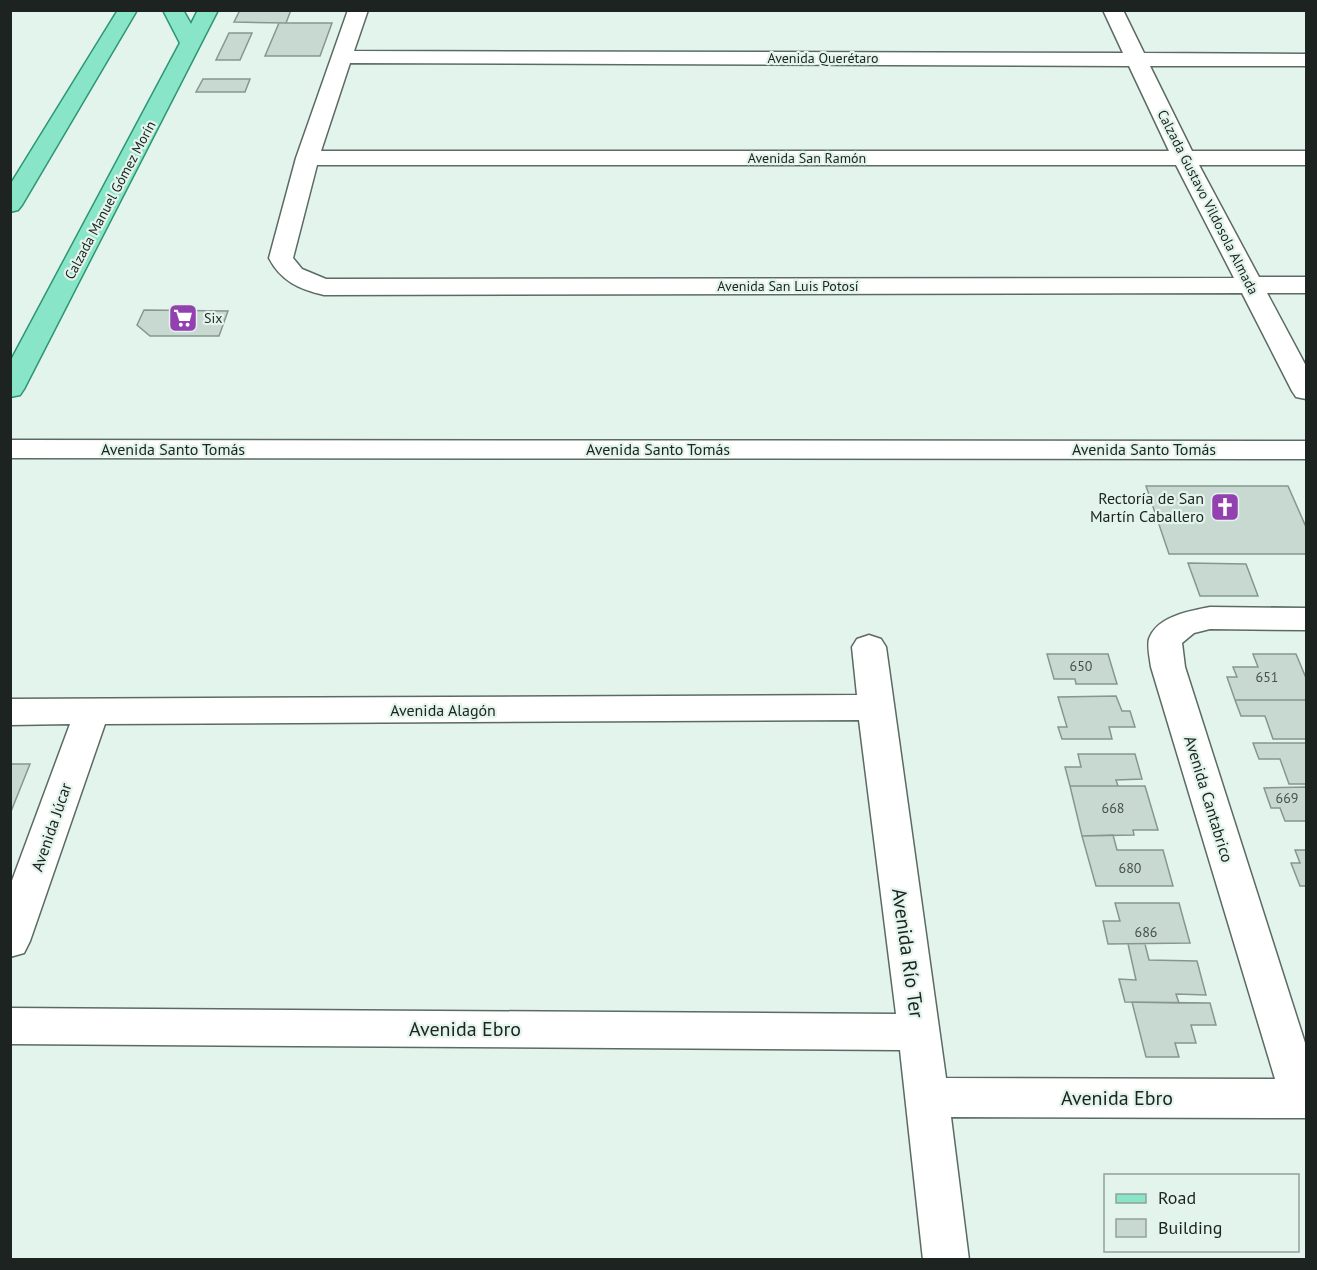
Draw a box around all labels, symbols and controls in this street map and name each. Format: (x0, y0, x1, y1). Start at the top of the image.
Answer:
street label: Avenida Querétaro (767, 49, 879, 67)
street label: Calzada Gustavo Vildosola Almada (1153, 107, 1263, 297)
street label: Calzada Manuel Gómez Morín (60, 118, 160, 282)
street label: Avenida San Ramón (748, 149, 866, 167)
street label: Avenida San Luis Potosí (717, 277, 859, 295)
supermarket icon: Six (167, 302, 199, 334)
place label: Six (204, 309, 222, 327)
street label: Avenida Santo Tomás (101, 439, 245, 459)
street label: Avenida Santo Tomás (586, 439, 730, 459)
street label: Avenida Santo Tomás (1072, 439, 1216, 459)
place label: Rectoría de San Martín Caballero (1090, 488, 1204, 526)
church icon: Rectoría de San Martín Caballero (1209, 491, 1241, 523)
house number: 650 (1070, 657, 1093, 675)
house number: 651 (1256, 668, 1278, 686)
street label: Avenida Alagón (390, 700, 496, 720)
street label: Avenida Cantabrico (1180, 733, 1238, 865)
street label: Avenida Júcar (27, 780, 76, 874)
house number: 669 (1276, 789, 1298, 807)
house number: 668 (1102, 799, 1124, 817)
house number: 680 (1119, 859, 1142, 877)
street label: Avenida Río Ter (886, 886, 930, 1020)
house number: 686 (1135, 923, 1157, 941)
street label: Avenida Ebro (409, 1016, 521, 1042)
street label: Avenida Ebro (1061, 1085, 1173, 1111)
legend (1104, 1174, 1299, 1252)
text: Road (1158, 1186, 1196, 1209)
text: Building (1158, 1216, 1222, 1239)

